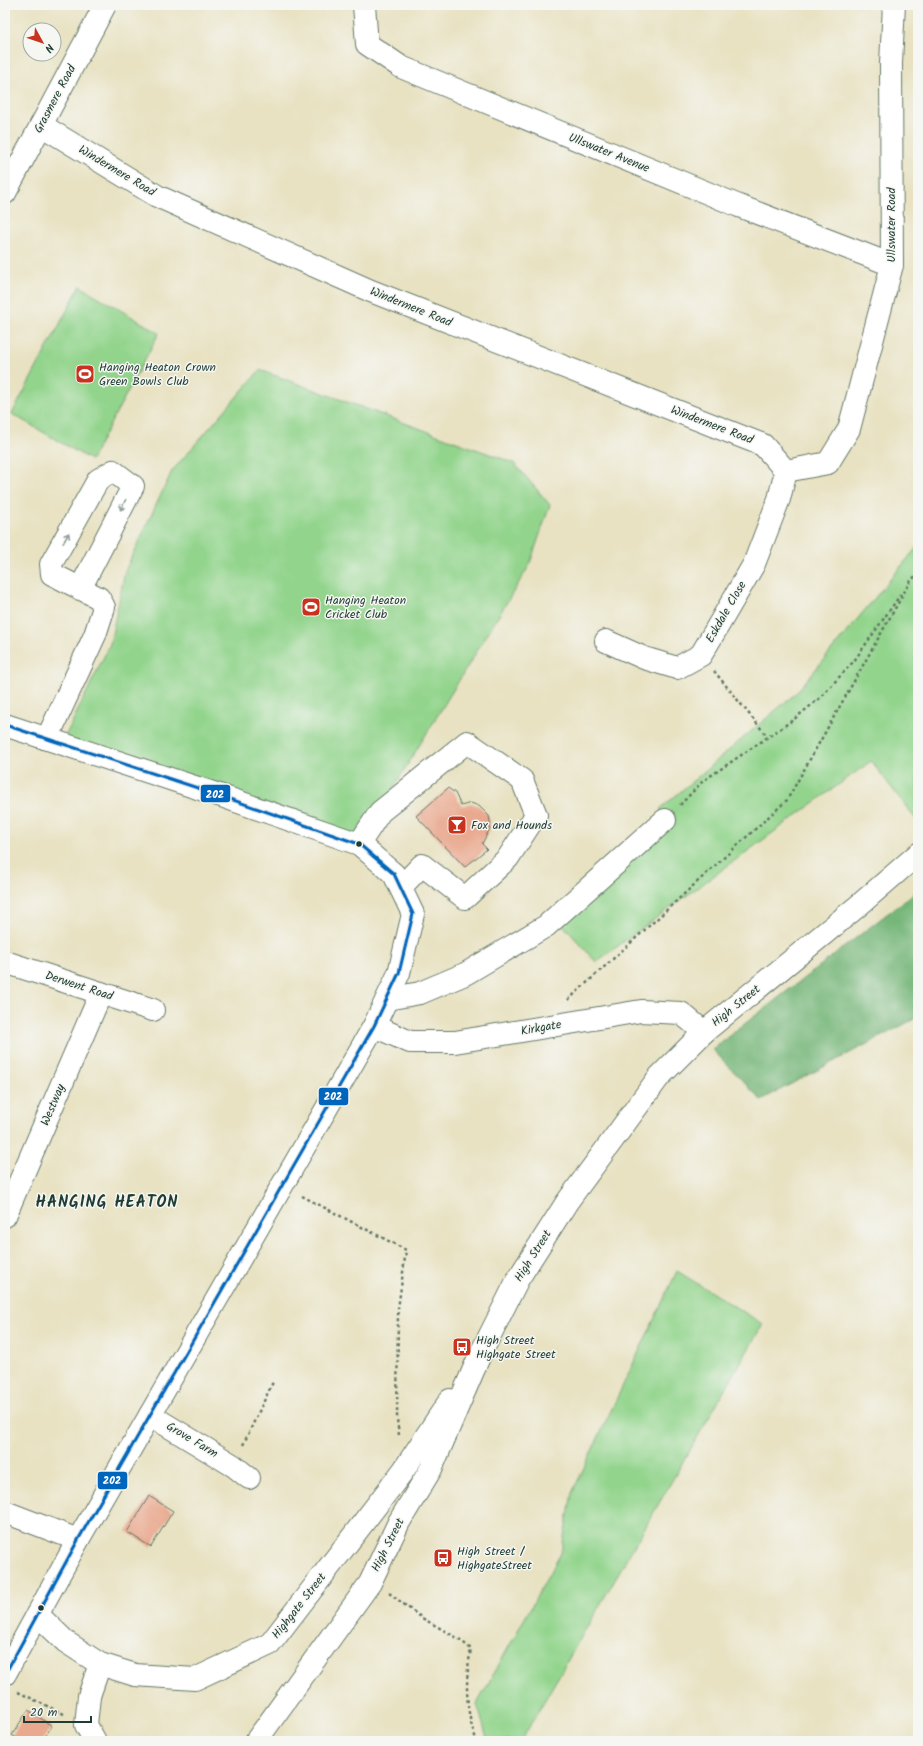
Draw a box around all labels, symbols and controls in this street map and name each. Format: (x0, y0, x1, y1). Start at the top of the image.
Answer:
north arrow (22, 22, 62, 62)
text: N (40, 39, 58, 56)
street label: Grasmere Road (29, 60, 82, 137)
street label: Ullswater Avenue (566, 128, 653, 178)
street label: Windermere Road (75, 140, 160, 202)
street label: Ullswater Road (882, 187, 901, 262)
street label: Windermere Road (367, 282, 456, 333)
place label: Hanging Heaton Crown Green Bowls Club (99, 358, 216, 391)
sports icon: Hanging Heaton Crown Green Bowls Club (74, 363, 96, 385)
street label: Windermere Road (668, 401, 757, 450)
one-way arrow (119, 499, 126, 511)
one-way arrow (62, 532, 70, 544)
street label: Eskdale Close (701, 577, 752, 646)
place label: Hanging Heaton Cricket Club (325, 591, 406, 624)
sports icon: Hanging Heaton Cricket Club (300, 596, 322, 618)
line badge: 202 (200, 784, 231, 803)
text: 202 (206, 786, 224, 804)
bar icon: Fox and Hounds (446, 814, 468, 836)
place label: Fox and Hounds (471, 816, 552, 835)
unlabelled marker (354, 839, 364, 849)
street label: Derwent Road (43, 966, 116, 1006)
street label: High Street (707, 980, 765, 1032)
street label: Kirkgate (519, 1015, 563, 1041)
street label: Westway (36, 1081, 70, 1129)
line badge: 202 (318, 1087, 349, 1106)
text: 202 (324, 1088, 342, 1106)
district label: HANGING HEATON (36, 1190, 178, 1215)
street label: High Street (510, 1226, 557, 1286)
place label: High Street Highgate Street (476, 1331, 556, 1364)
bus stop icon: High Street Highgate Street (451, 1336, 473, 1358)
street label: Grove Farm (162, 1417, 222, 1463)
line badge: 202 (97, 1471, 128, 1490)
text: 202 (103, 1472, 121, 1490)
street label: High Street (366, 1514, 410, 1575)
place label: High Street / HighgateStreet (457, 1542, 532, 1575)
bus stop icon: High Street / HighgateStreet (432, 1547, 454, 1569)
street label: Highgate Street (267, 1568, 331, 1643)
unlabelled marker (36, 1603, 46, 1613)
scale bar (24, 1698, 91, 1724)
text: 20 m (30, 1703, 58, 1722)

